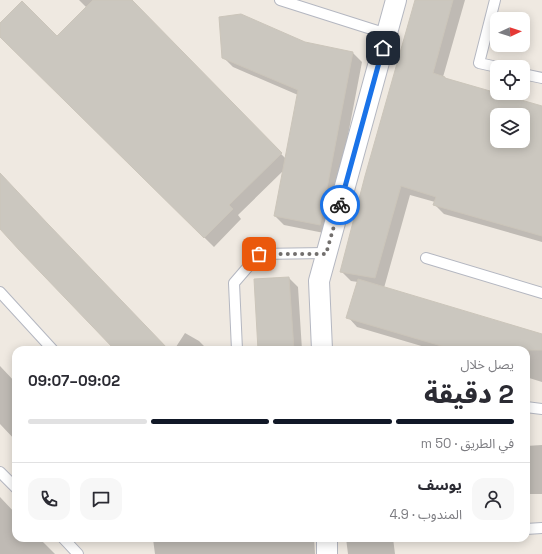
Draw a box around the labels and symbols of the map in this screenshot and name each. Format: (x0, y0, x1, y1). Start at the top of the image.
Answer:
north arrow (490, 12, 530, 52)
pin (366, 31, 400, 65)
courier (320, 185, 360, 225)
pin (242, 237, 276, 271)

